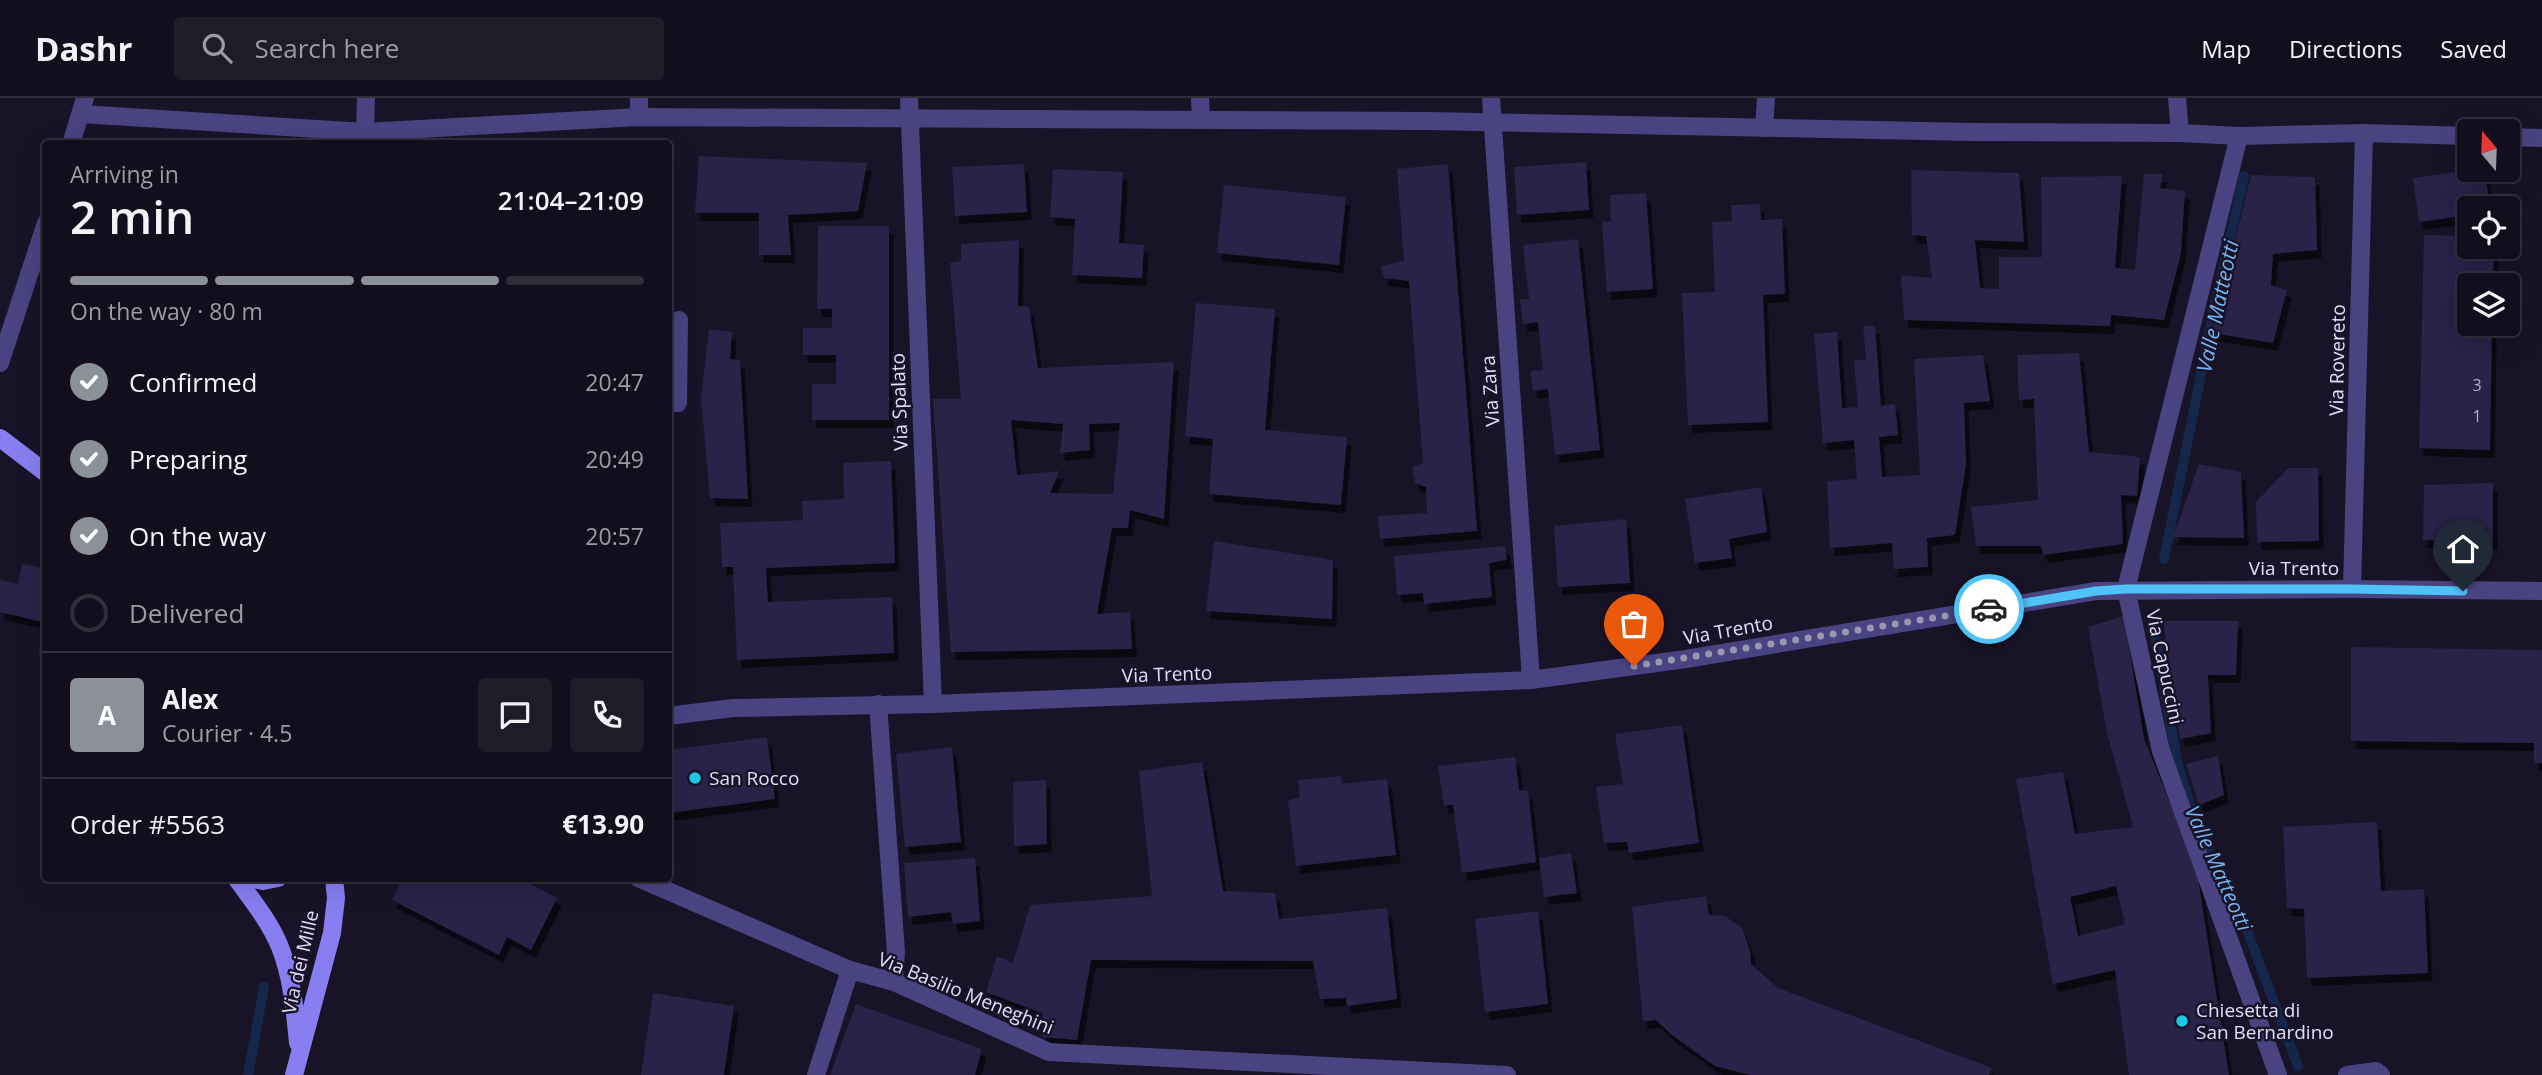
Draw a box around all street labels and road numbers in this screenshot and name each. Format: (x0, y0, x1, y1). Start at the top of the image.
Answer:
street label: Via Rovereto (2323, 304, 2351, 416)
street label: Via Spalato (884, 353, 914, 451)
street label: Via Zara (1475, 354, 1505, 428)
street label: Via Trento (2249, 555, 2339, 581)
street label: Via Capuccini (2140, 607, 2190, 727)
street label: Via Trento (1681, 609, 1775, 651)
street label: Via Trento (1121, 659, 1213, 689)
street label: Via dei Mille (275, 908, 325, 1016)
street label: Via Basilio Meneghini (874, 946, 1058, 1040)

